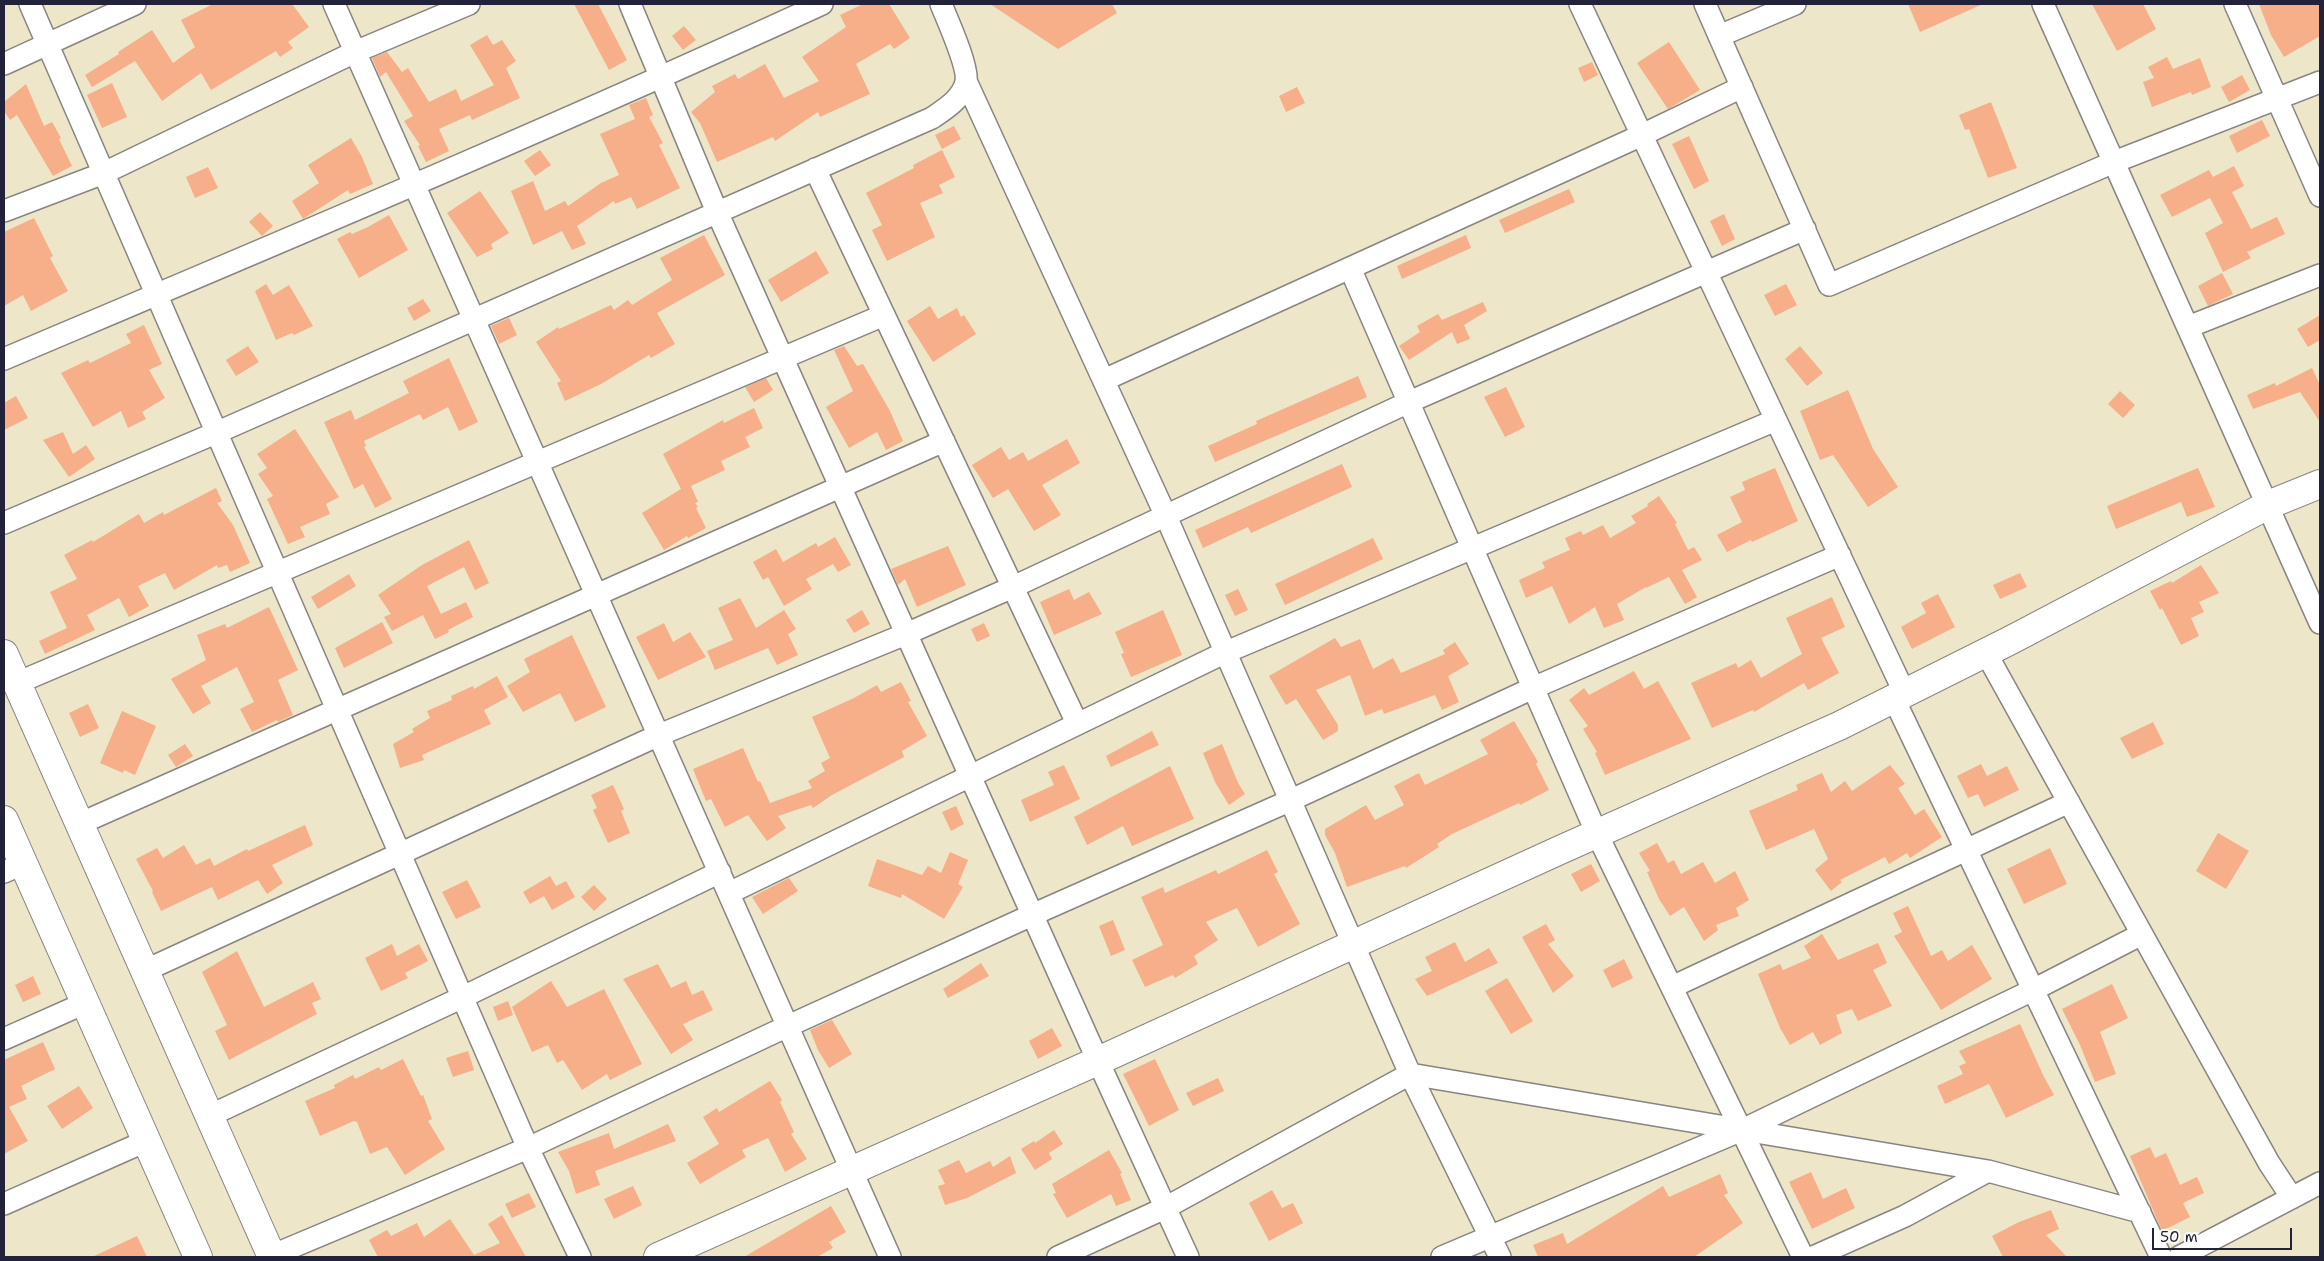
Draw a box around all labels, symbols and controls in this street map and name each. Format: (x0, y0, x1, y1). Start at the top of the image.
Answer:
scale bar (2154, 1218, 2294, 1250)
text: 50 m (2160, 1227, 2198, 1247)

